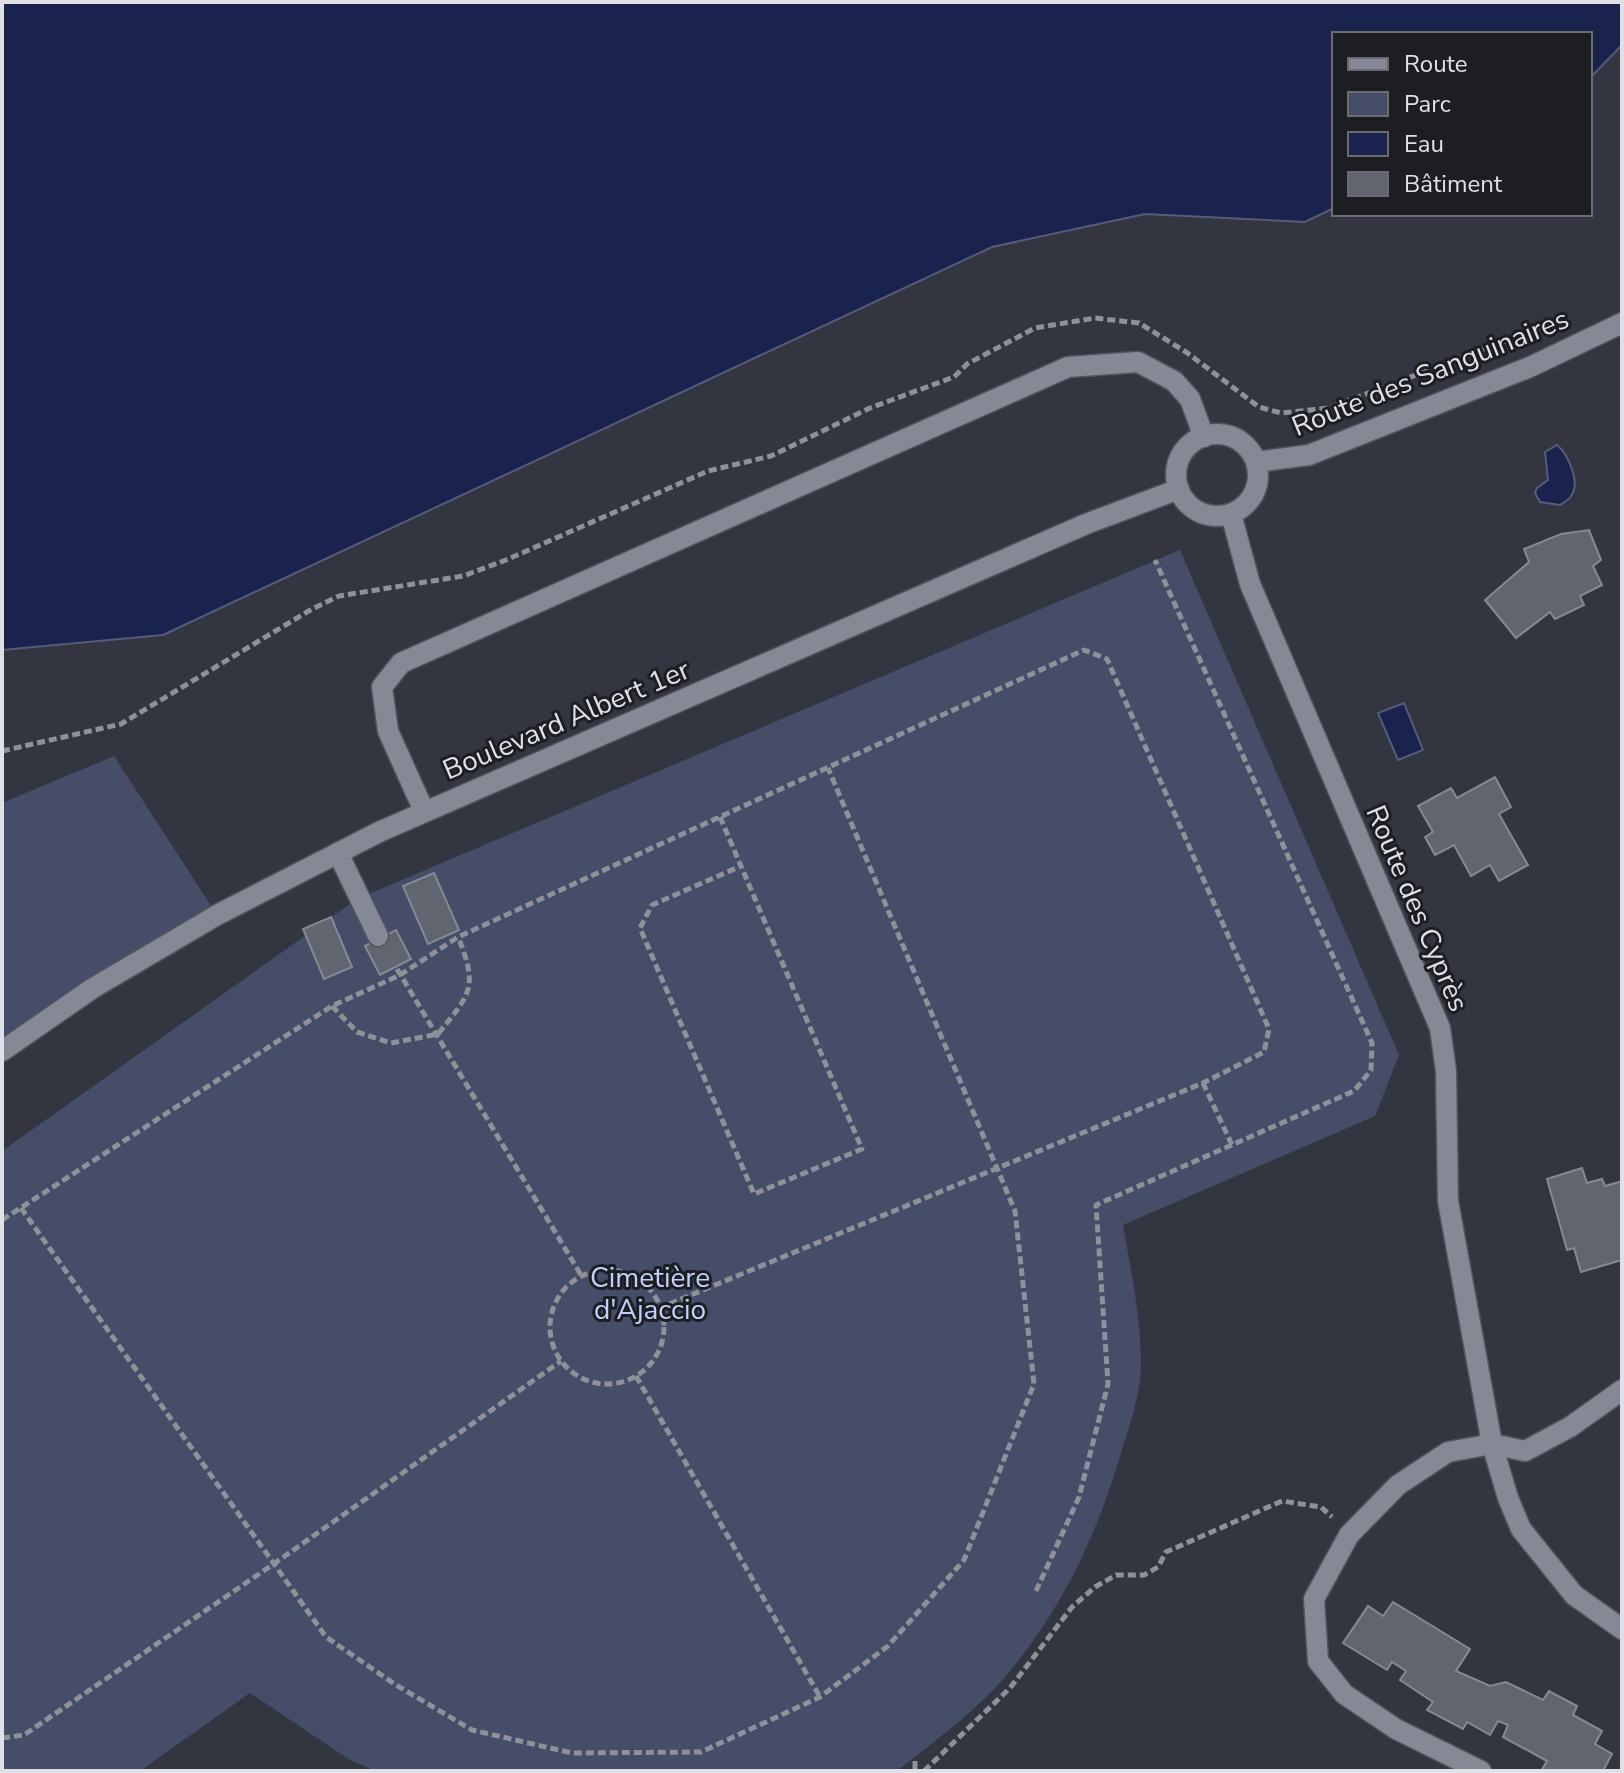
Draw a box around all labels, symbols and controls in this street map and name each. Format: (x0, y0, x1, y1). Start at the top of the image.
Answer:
legend (1332, 32, 1592, 216)
text: Route (1404, 48, 1468, 80)
text: Parc (1404, 88, 1451, 120)
text: Eau (1404, 128, 1444, 160)
text: Bâtiment (1404, 168, 1503, 200)
street label: Route des Sanguinaires (1286, 300, 1574, 446)
street label: Boulevard Albert 1er (437, 651, 696, 789)
street label: Route des Cyprès (1357, 799, 1478, 1017)
park label: Cimetière d'Ajaccio (590, 1259, 710, 1329)

